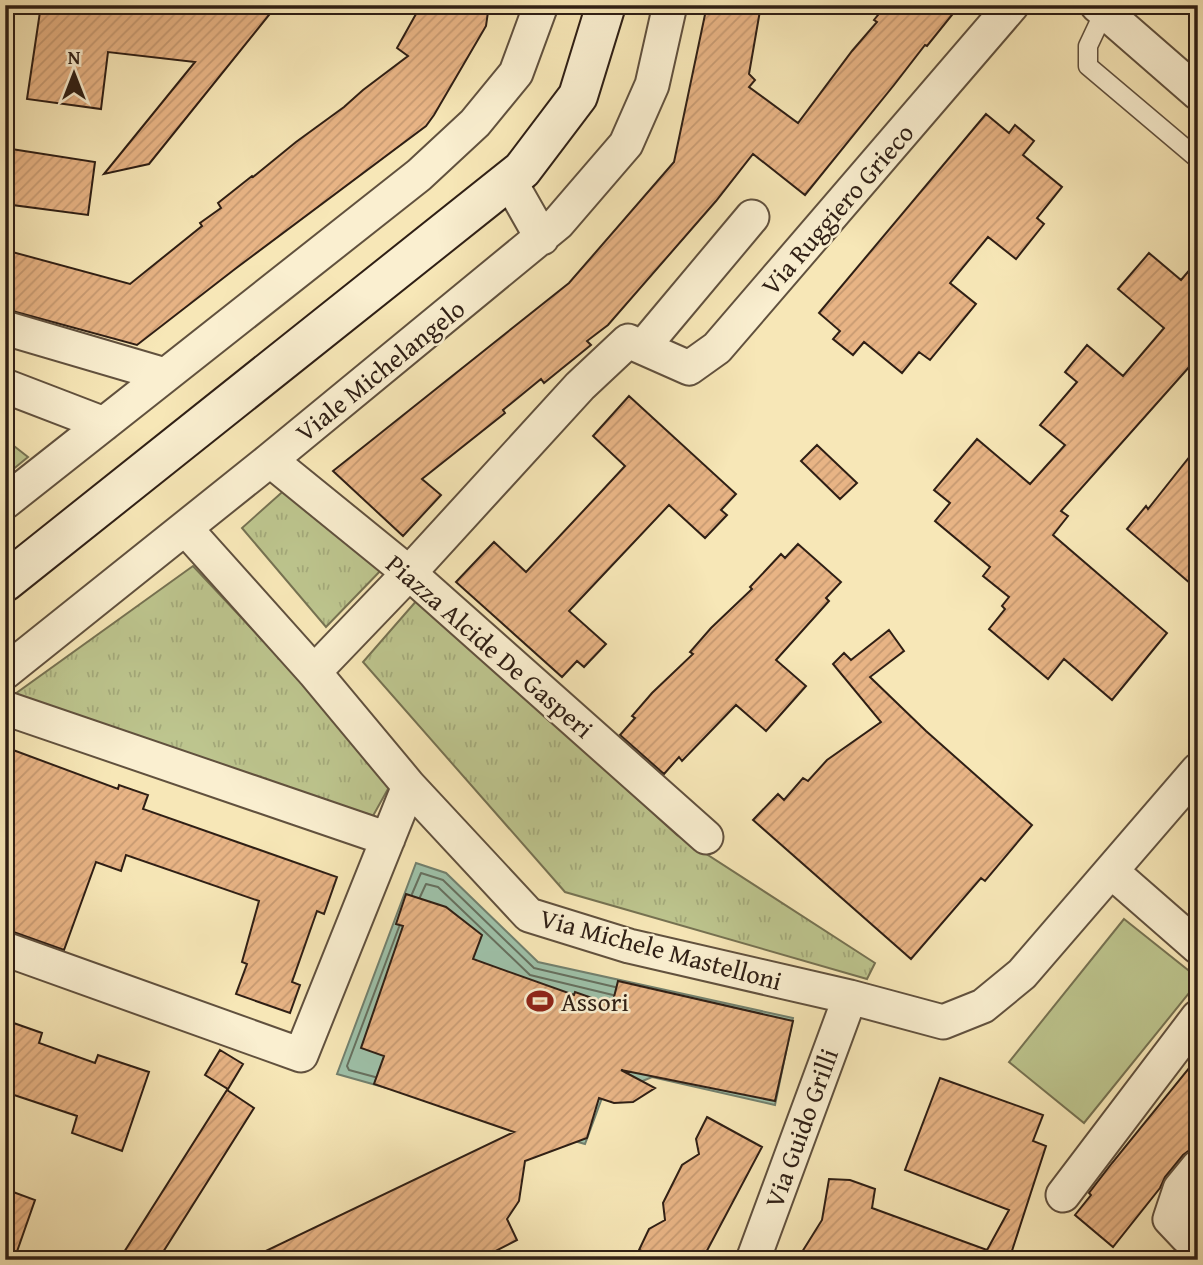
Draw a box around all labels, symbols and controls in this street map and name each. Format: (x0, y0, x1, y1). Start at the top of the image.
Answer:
north arrow (38, 38, 108, 108)
text: N (68, 43, 81, 71)
street label: Via Ruggiero Grieco (751, 115, 923, 303)
street label: Viale Michelangelo (287, 289, 473, 451)
street label: Piazza Alcide De Gasperi (378, 545, 602, 747)
street label: Via Michele Mastelloni (536, 898, 786, 1000)
place label: Assori (561, 982, 629, 1021)
sports icon: Assori (525, 986, 555, 1016)
street label: Via Guido Grilli (754, 1043, 848, 1213)

